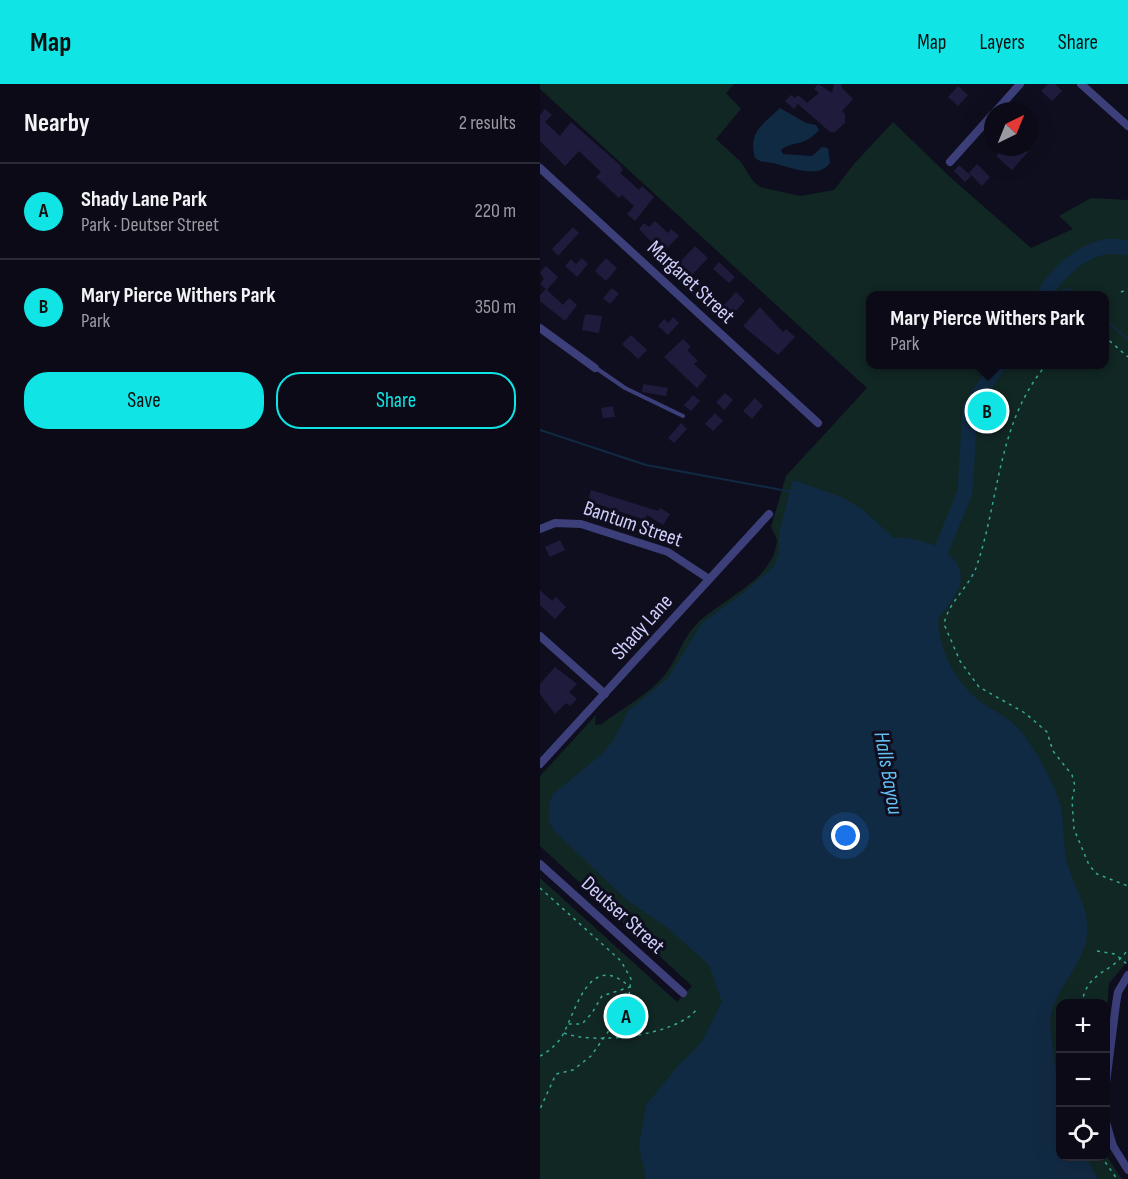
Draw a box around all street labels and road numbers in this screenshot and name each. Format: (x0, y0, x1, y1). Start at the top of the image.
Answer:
street label: Margaret Street (642, 235, 740, 329)
street label: Bantum Street (580, 495, 686, 553)
street label: Shady Lane (606, 589, 678, 665)
street label: Deutser Street (576, 871, 670, 959)

